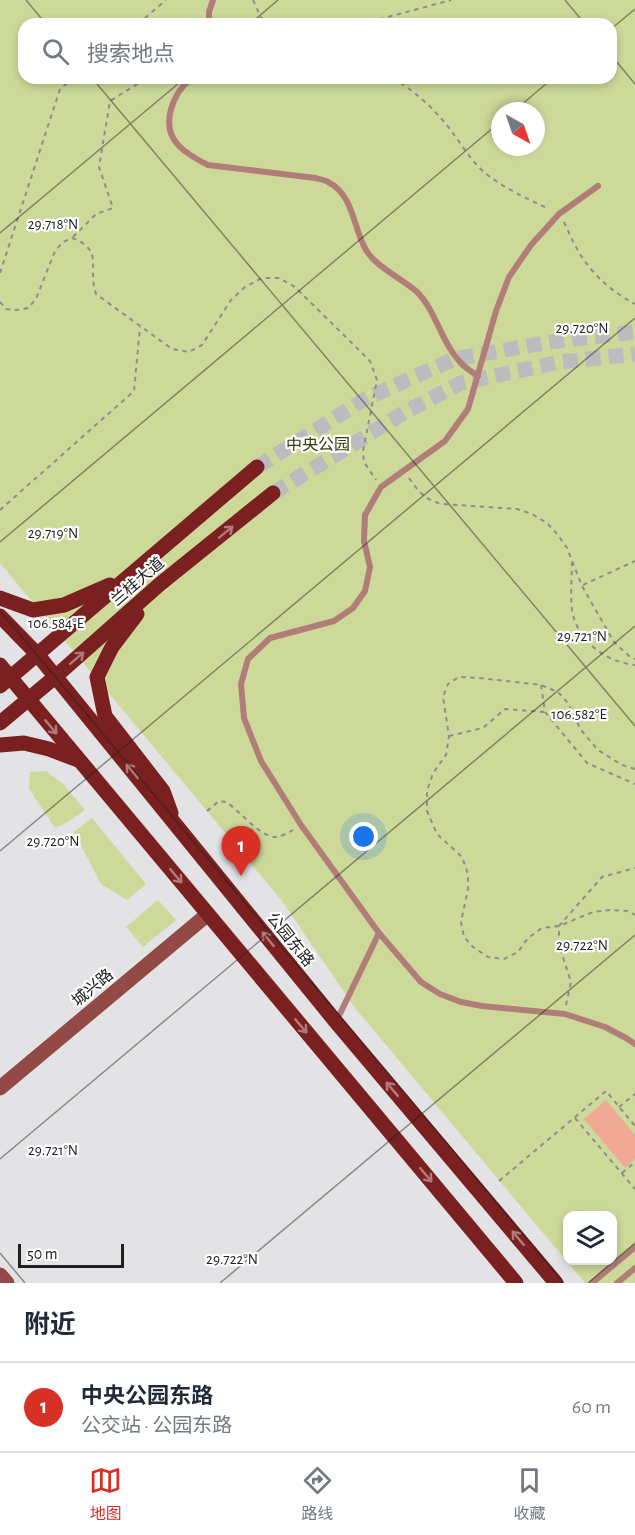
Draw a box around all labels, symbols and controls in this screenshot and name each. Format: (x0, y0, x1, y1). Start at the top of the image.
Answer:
search box (18, 18, 617, 84)
icon: search (39, 35, 72, 68)
text: 搜索地点 (87, 43, 175, 65)
north arrow (491, 102, 545, 156)
text: 29.718°N (28, 217, 78, 232)
text: 29.720°N (556, 321, 608, 336)
park label: 中央公园 (286, 436, 350, 453)
one-way arrow (217, 525, 233, 538)
text: 29.719°N (28, 526, 78, 541)
street label: 兰桂大道 (108, 554, 167, 609)
text: 106.584°E (28, 616, 84, 631)
text: 29.721°N (557, 629, 607, 644)
one-way arrow (69, 651, 84, 665)
text: 106.582°E (551, 707, 607, 722)
one-way arrow (44, 719, 57, 735)
one-way arrow (125, 763, 138, 779)
your location (349, 822, 378, 851)
pin: 1 (222, 826, 260, 876)
text: 29.720°N (27, 834, 79, 849)
one-way arrow (169, 868, 183, 883)
street label: 公园东路 (264, 909, 317, 970)
one-way arrow (261, 932, 275, 947)
text: 29.722°N (556, 938, 608, 953)
street label: 城兴路 (68, 965, 116, 1009)
one-way arrow (295, 1017, 308, 1033)
one-way arrow (386, 1081, 399, 1097)
text: 29.721°N (28, 1143, 78, 1158)
one-way arrow (420, 1167, 433, 1183)
map controls (563, 1211, 617, 1265)
button: layers (563, 1211, 617, 1265)
one-way arrow (511, 1231, 525, 1246)
scale bar (18, 1241, 124, 1268)
text: 50 m (27, 1246, 58, 1262)
text: 29.722°N (206, 1252, 258, 1267)
text: 附近 (24, 1312, 76, 1338)
text: 中央公园东路 (81, 1385, 213, 1407)
text: 1 (40, 1397, 47, 1417)
text: 60 m (572, 1397, 611, 1417)
text: 公交站 · 公园东路 (81, 1416, 232, 1436)
tab: 地图 (89, 1464, 122, 1524)
tab: 路线 (301, 1464, 334, 1524)
tab: 收藏 (513, 1464, 546, 1524)

